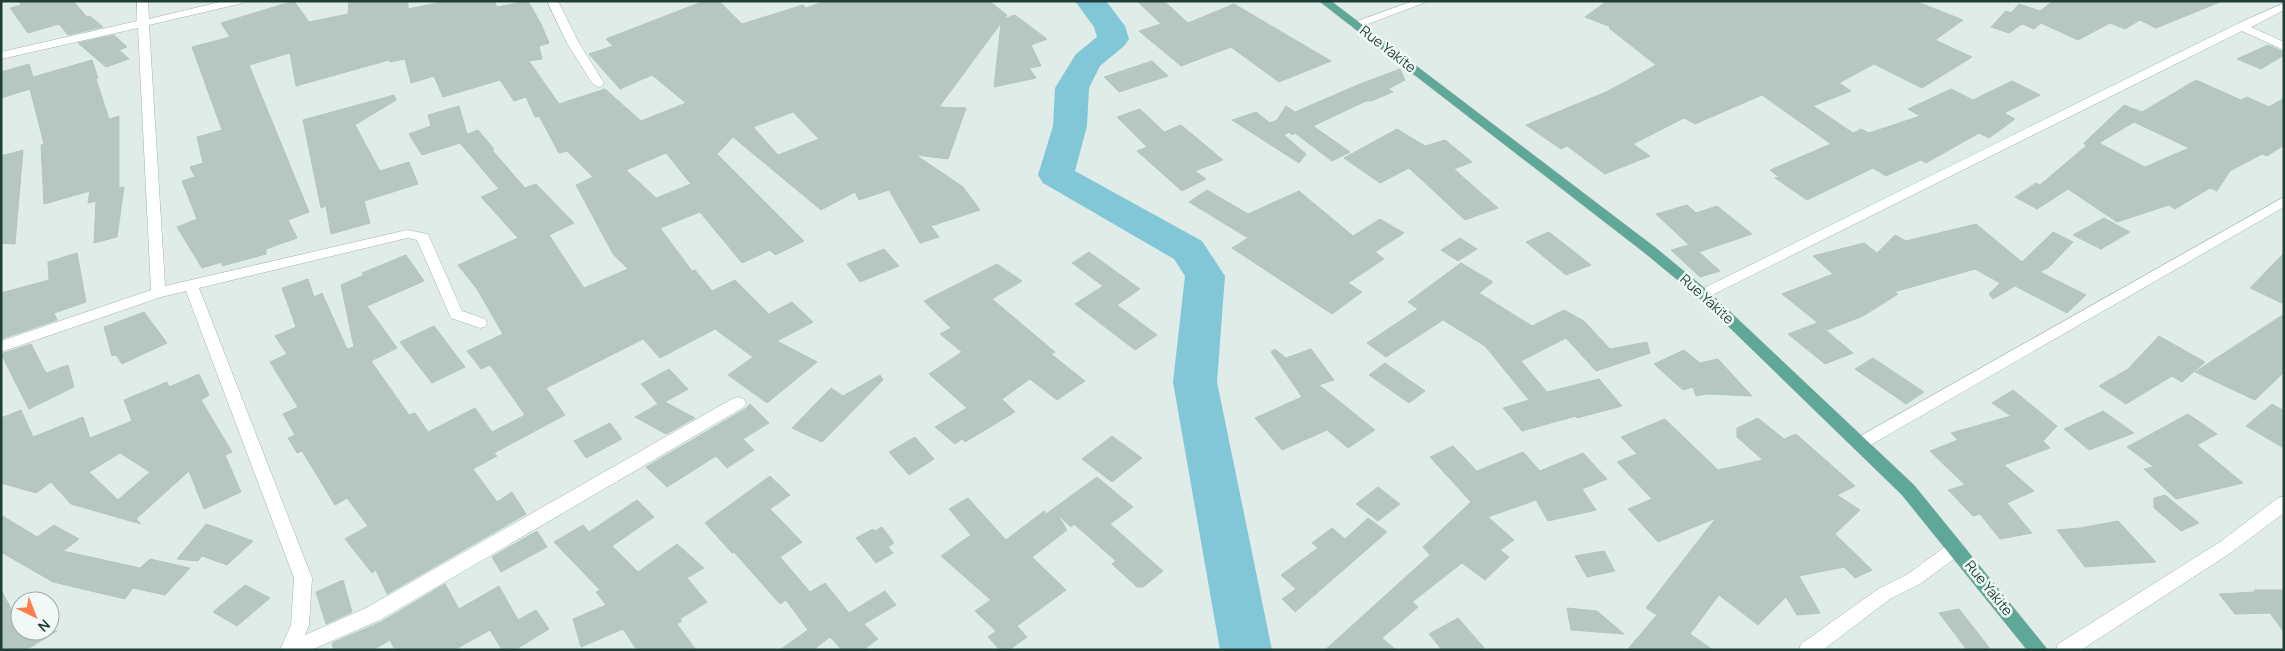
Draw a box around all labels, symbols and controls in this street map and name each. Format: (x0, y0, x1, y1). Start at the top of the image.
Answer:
street label: Rue Yakite (1356, 21, 1420, 77)
street label: Rue Yakite (1676, 269, 1738, 328)
street label: Rue Yakite (1961, 556, 2018, 619)
north arrow (10, 591, 60, 641)
text: N (34, 615, 54, 636)

